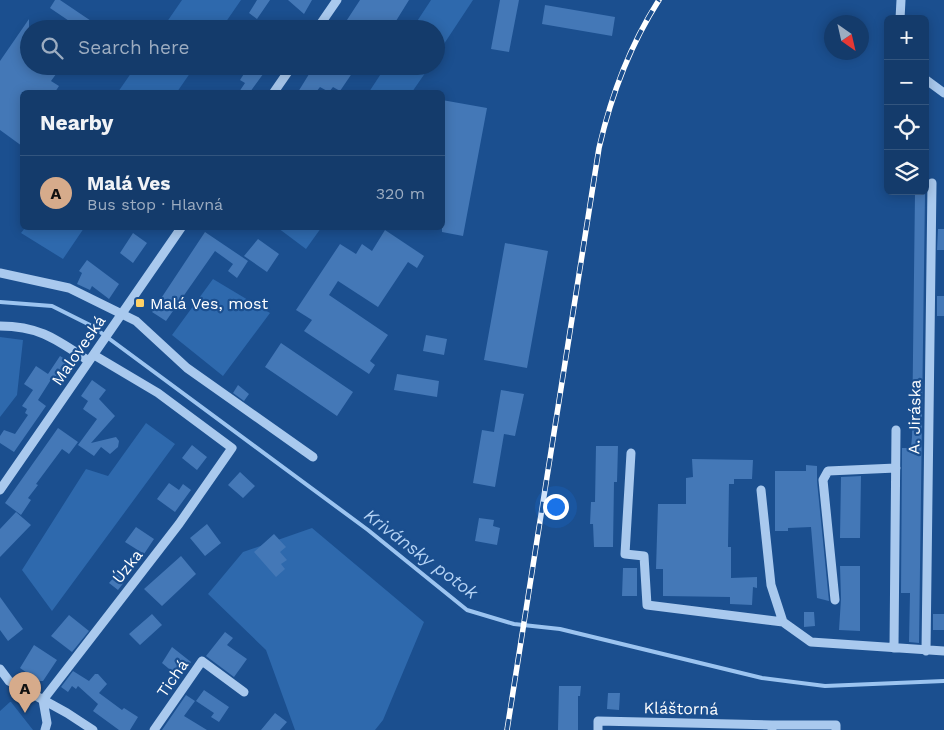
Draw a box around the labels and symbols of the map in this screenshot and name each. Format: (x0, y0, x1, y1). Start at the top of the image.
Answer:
north arrow (824, 15, 869, 60)
place label: Malá Ves, most (150, 294, 268, 313)
marker: Malá Ves, most (134, 297, 146, 309)
street label: Maloveská (47, 312, 109, 389)
street label: A. Jiráska (904, 379, 925, 455)
your location (543, 494, 569, 520)
water label: Krivánsky potok (360, 504, 483, 604)
street label: Úzka (108, 546, 146, 587)
street label: Tichá (153, 656, 192, 701)
pin: A (9, 672, 41, 713)
street label: Kláštorná (643, 698, 718, 719)

